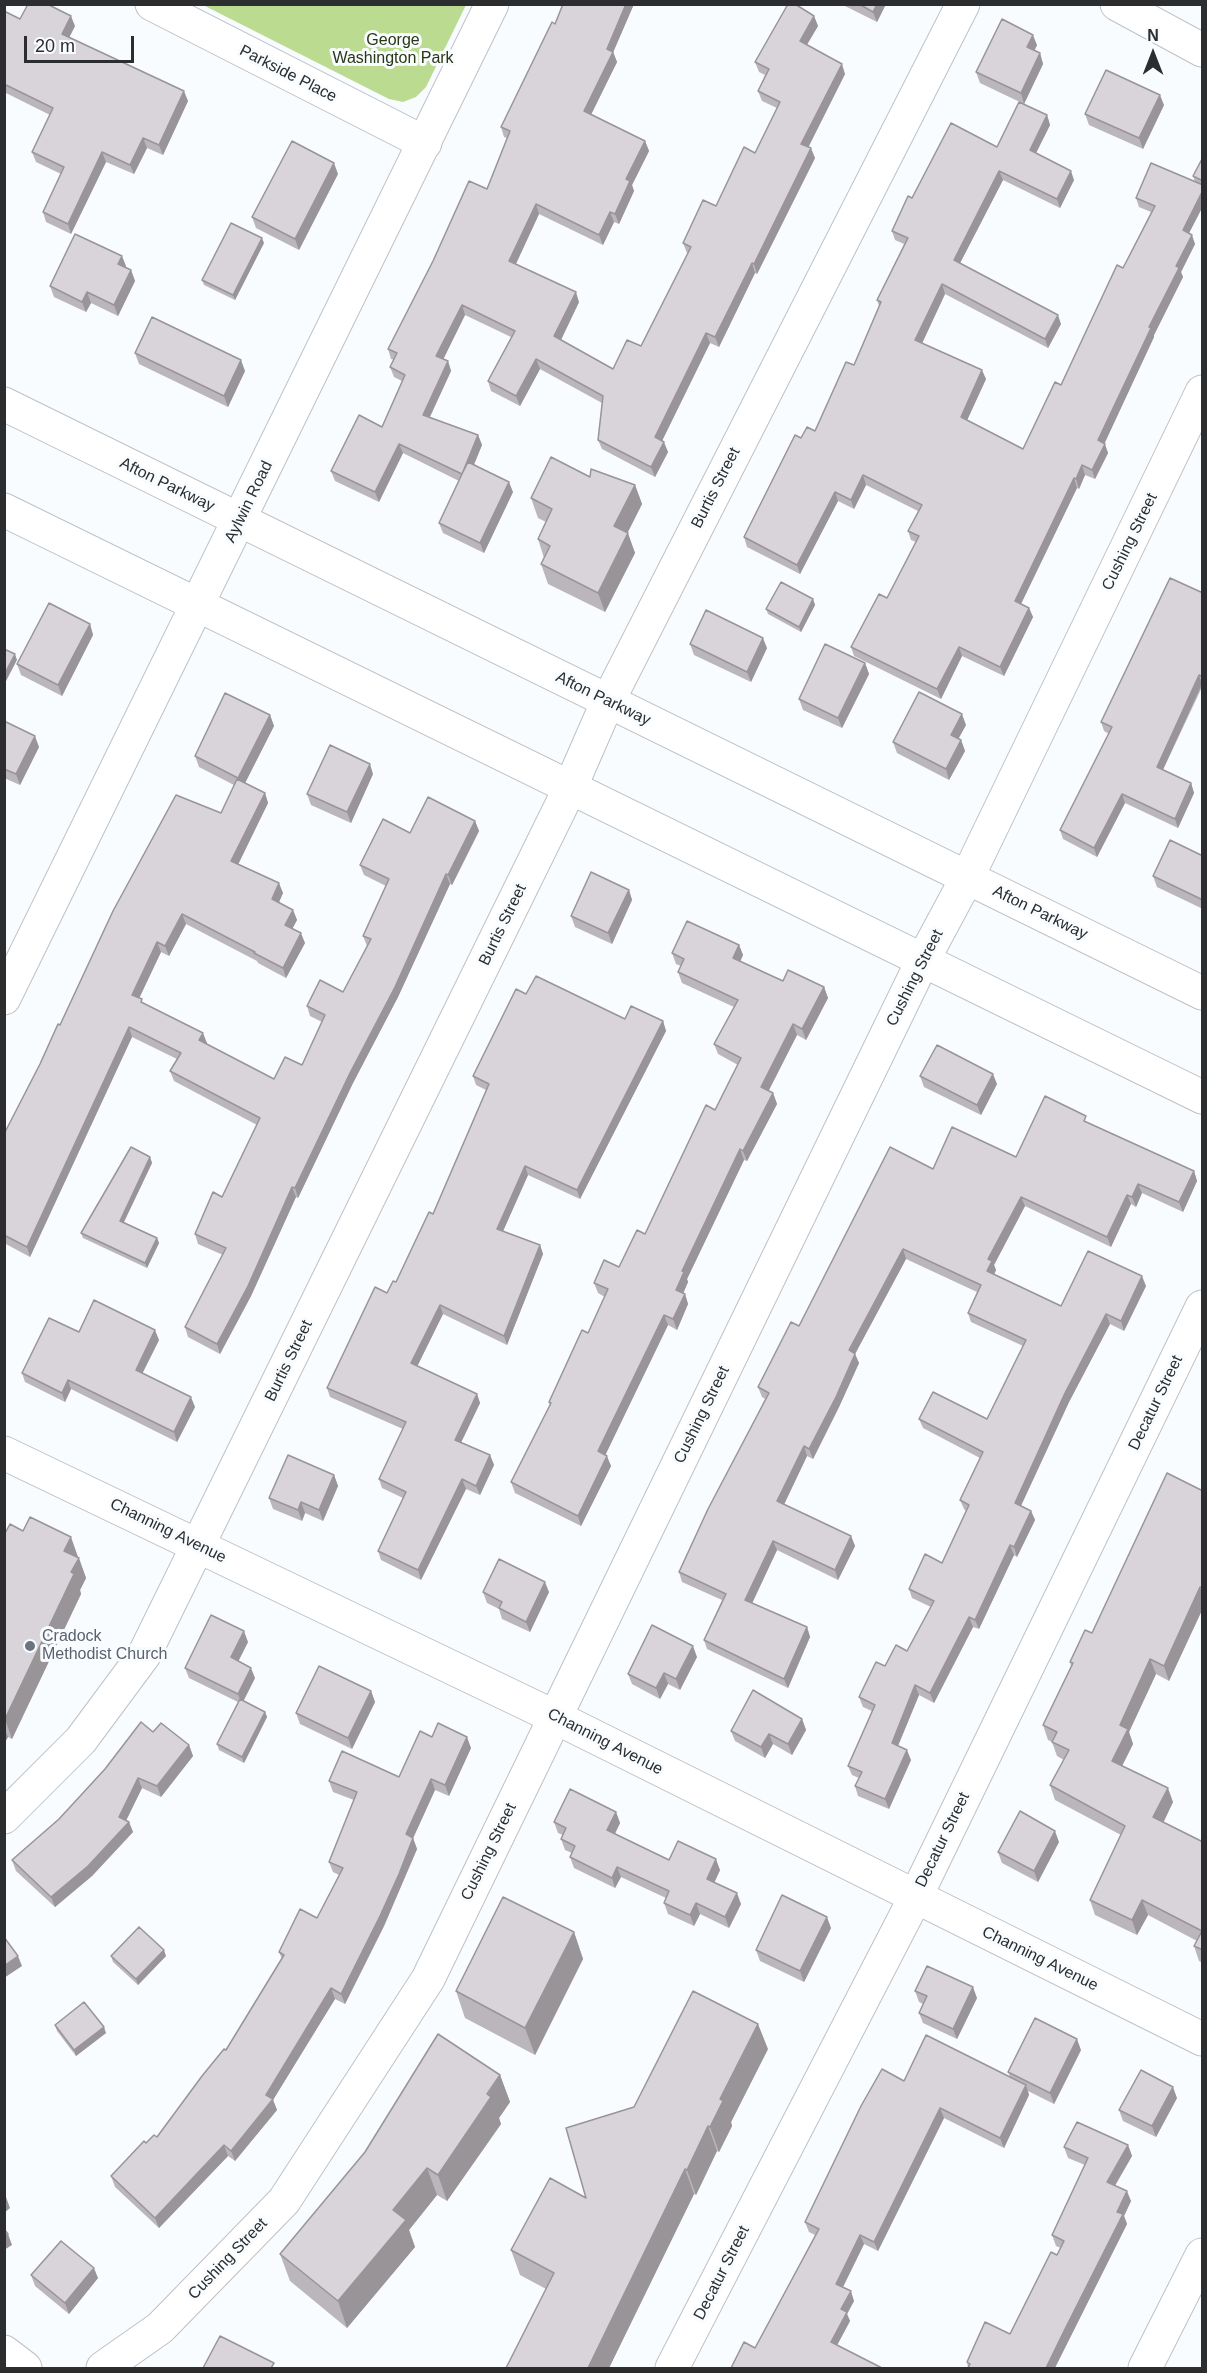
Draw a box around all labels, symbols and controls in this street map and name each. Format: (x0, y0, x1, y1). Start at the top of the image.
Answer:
scale bar (27, 24, 136, 62)
north arrow (1123, 24, 1183, 84)
text: N (1147, 27, 1159, 44)
park label: George Washington Park (332, 31, 454, 69)
text: 20 m (35, 36, 75, 56)
street label: Parkside Place (236, 41, 340, 107)
street label: Burtis Street (687, 444, 745, 532)
street label: Afton Parkway (116, 454, 218, 516)
street label: Aylwin Road (221, 458, 277, 546)
street label: Cushing Street (1098, 490, 1162, 594)
street label: Afton Parkway (552, 668, 654, 730)
street label: Burtis Street (475, 881, 531, 969)
street label: Afton Parkway (989, 882, 1091, 944)
street label: Cushing Street (882, 926, 948, 1030)
street label: Burtis Street (261, 1317, 317, 1405)
street label: Decatur Street (1125, 1352, 1187, 1454)
street label: Cushing Street (670, 1363, 734, 1467)
street label: Channing Avenue (107, 1495, 229, 1567)
place label: Cradock Methodist Church (42, 1627, 167, 1665)
marker: Cradock Methodist Church (23, 1639, 37, 1653)
street label: Channing Avenue (544, 1705, 666, 1779)
street label: Decatur Street (912, 1789, 974, 1891)
street label: Cushing Street (457, 1800, 521, 1904)
street label: Channing Avenue (979, 1923, 1101, 1995)
street label: Cushing Street (184, 2214, 272, 2304)
street label: Decatur Street (690, 2223, 754, 2323)

